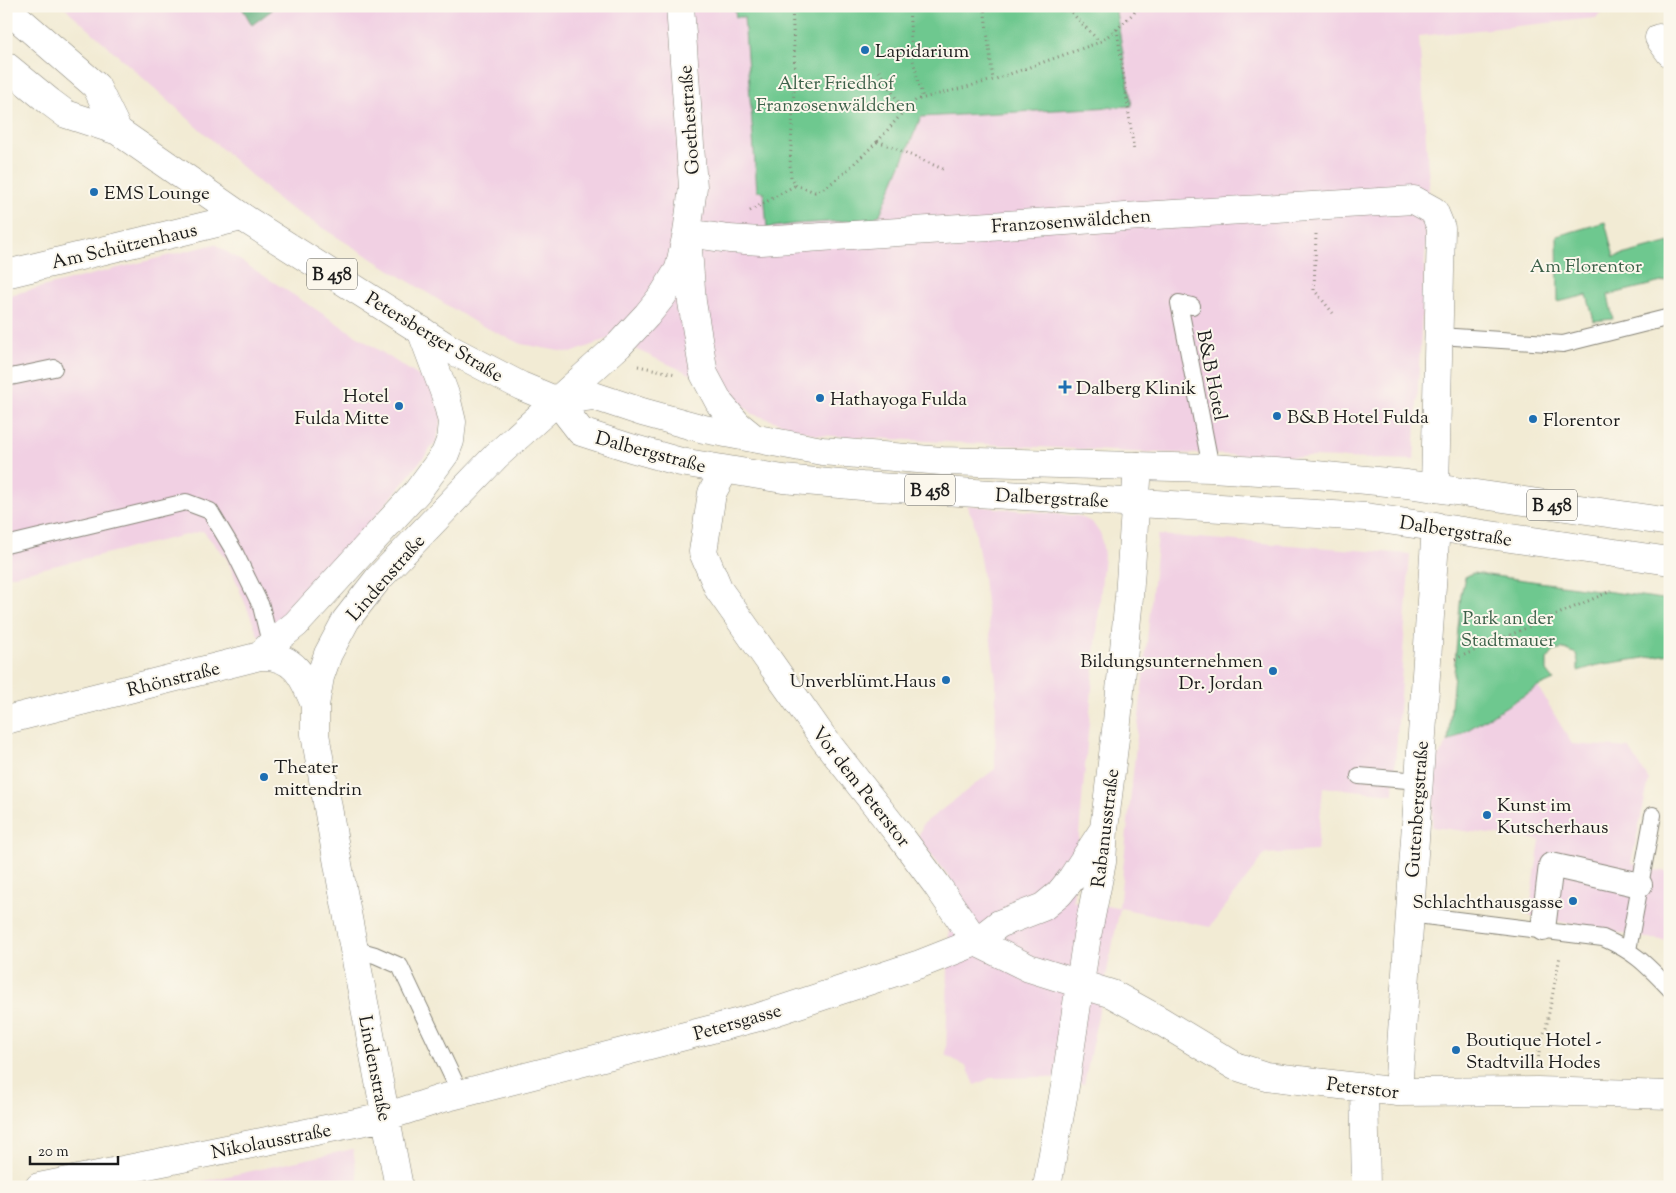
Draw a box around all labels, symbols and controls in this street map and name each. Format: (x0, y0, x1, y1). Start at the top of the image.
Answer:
place label: Lapidarium (875, 39, 969, 66)
marker: Lapidarium (859, 44, 871, 56)
street label: Goethestraße (673, 64, 708, 176)
park label: Alter Friedhof Franzosenwäldchen (756, 71, 916, 120)
place label: EMS Lounge (104, 181, 210, 208)
marker: EMS Lounge (88, 186, 100, 198)
street label: Franzosenwäldchen (990, 203, 1152, 242)
street label: Am Schützenhaus (49, 218, 200, 277)
park label: Am Florentor (1530, 254, 1642, 281)
road number: B 458 (307, 258, 357, 290)
street label: Petersberger Straße (360, 286, 508, 390)
street label: B&B Hotel (1189, 328, 1233, 423)
place label: Dalberg Klinik (1076, 376, 1197, 403)
marker: Dalberg Klinik (1058, 380, 1072, 394)
place label: Hotel Fulda Mitte (295, 384, 389, 433)
place label: Hathayoga Fulda (830, 387, 967, 414)
marker: Hathayoga Fulda (814, 392, 826, 404)
marker: Hotel Fulda Mitte (393, 400, 405, 412)
place label: B&B Hotel Fulda (1287, 405, 1429, 432)
place label: Florentor (1543, 408, 1620, 435)
marker: B&B Hotel Fulda (1271, 410, 1283, 422)
marker: Florentor (1527, 413, 1539, 425)
street label: Dalbergstraße (592, 426, 709, 481)
road number: B 458 (905, 474, 955, 506)
street label: Dalbergstraße (994, 483, 1109, 516)
road number: B 458 (1527, 490, 1577, 520)
street label: Dalbergstraße (1397, 510, 1514, 555)
street label: Lindenstraße (342, 529, 432, 628)
park label: Park an der Stadtmauer (1461, 606, 1555, 655)
place label: Bildungsunternehmen Dr. Jordan (1080, 649, 1263, 698)
street label: Rhönstraße (124, 656, 223, 705)
marker: Bildungsunternehmen Dr. Jordan (1267, 665, 1279, 677)
place label: Unverblümt.Haus (790, 669, 936, 696)
marker: Unverblümt.Haus (940, 674, 952, 686)
street label: Vor dem Peterstor (804, 721, 916, 854)
street label: Gutenbergstraße (1400, 740, 1437, 879)
place label: Theater mittendrin (274, 755, 362, 804)
street label: Rabanusstraße (1086, 767, 1127, 889)
marker: Theater mittendrin (258, 771, 270, 783)
place label: Kunst im Kutscherhaus (1497, 793, 1608, 842)
marker: Kunst im Kutscherhaus (1481, 809, 1493, 821)
place label: Schlachthausgasse (1412, 890, 1563, 917)
marker: Schlachthausgasse (1567, 895, 1579, 907)
street label: Petersgasse (691, 998, 785, 1049)
street label: Lindenstraße (350, 1013, 397, 1124)
place label: Boutique Hotel - Stadtvilla Hodes (1466, 1028, 1602, 1077)
marker: Boutique Hotel - Stadtvilla Hodes (1450, 1044, 1462, 1056)
street label: Peterstor (1325, 1072, 1400, 1107)
street label: Nikolausstraße (209, 1118, 334, 1167)
scale bar (30, 1133, 118, 1165)
text: 20 m (38, 1142, 69, 1163)

